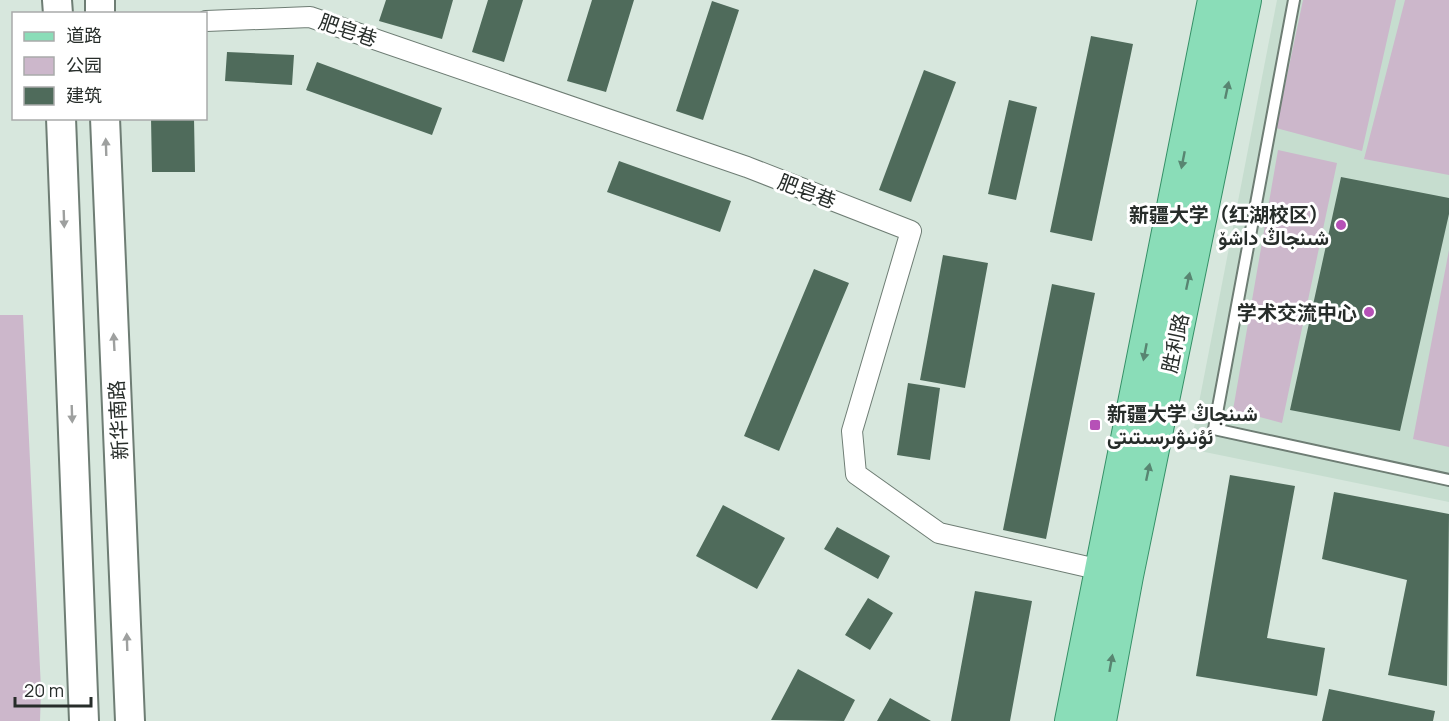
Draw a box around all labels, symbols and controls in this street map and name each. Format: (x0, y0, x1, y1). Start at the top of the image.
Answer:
street label: 肥皂巷 (315, 7, 381, 53)
legend (12, 12, 207, 120)
text: 道路 (66, 23, 102, 47)
text: 公园 (66, 53, 102, 77)
one-way arrow (1223, 80, 1232, 99)
text: 建筑 (66, 83, 102, 107)
one-way arrow (101, 137, 110, 156)
one-way arrow (1178, 151, 1187, 170)
street label: 肥皂巷 (774, 168, 840, 214)
place label: 新疆大学（红湖校区） شىنجاڭ داشۆ (1129, 201, 1329, 251)
one-way arrow (60, 209, 69, 228)
marker: 新疆大学（红湖校区） شىنجاڭ داشۆ (1334, 218, 1348, 232)
one-way arrow (1183, 272, 1193, 290)
place label: 学术交流中心 (1237, 299, 1357, 326)
marker: 学术交流中心 (1362, 305, 1376, 319)
street label: 胜利路 (1156, 311, 1194, 375)
one-way arrow (110, 332, 119, 351)
one-way arrow (1140, 342, 1149, 361)
street label: 新华南路 (102, 379, 134, 461)
place label: 新疆大学 شىنجاڭ ئۇنىۋىرسىتىتى (1107, 400, 1258, 450)
one-way arrow (67, 404, 76, 423)
marker: 新疆大学 شىنجاڭ ئۇنىۋىرسىتىتى (1088, 418, 1102, 432)
one-way arrow (1144, 462, 1153, 481)
one-way arrow (122, 632, 132, 651)
one-way arrow (1107, 654, 1116, 673)
scale bar (15, 670, 92, 708)
text: 20 m (24, 678, 64, 702)

